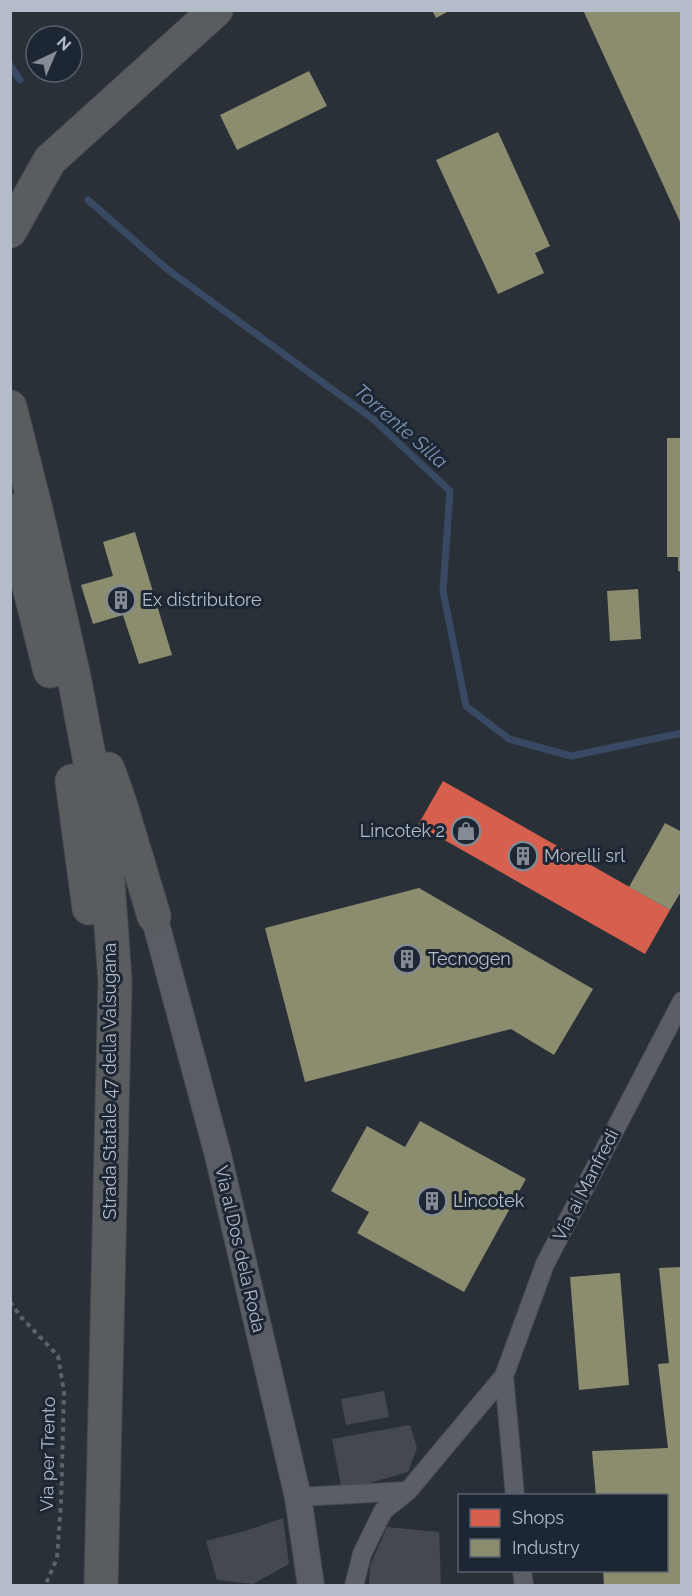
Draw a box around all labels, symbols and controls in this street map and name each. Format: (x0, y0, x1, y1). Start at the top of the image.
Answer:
north arrow (24, 24, 84, 84)
text: N (53, 32, 75, 55)
water label: Torrente Silla (349, 379, 453, 473)
building icon: Ex distributore (105, 584, 137, 616)
place label: Ex distributore (142, 589, 262, 610)
shop icon: Lincotek 2 (450, 815, 482, 847)
place label: Lincotek 2 (360, 820, 445, 841)
building icon: Morelli srl (507, 840, 539, 872)
place label: Morelli srl (544, 845, 625, 866)
street label: Strada Statale 47 della Valsugana (99, 943, 120, 1219)
building icon: Tecnogen (391, 943, 423, 975)
place label: Tecnogen (428, 948, 511, 969)
street label: Via ai Manfredi (548, 1125, 623, 1244)
street label: Via al Dos dela Roda (211, 1164, 270, 1334)
building icon: Lincotek (416, 1185, 448, 1217)
place label: Lincotek (453, 1190, 525, 1211)
street label: Via per Trento (36, 1396, 59, 1512)
legend (458, 1494, 668, 1572)
text: Shops (512, 1507, 564, 1528)
text: Industry (512, 1537, 580, 1558)

